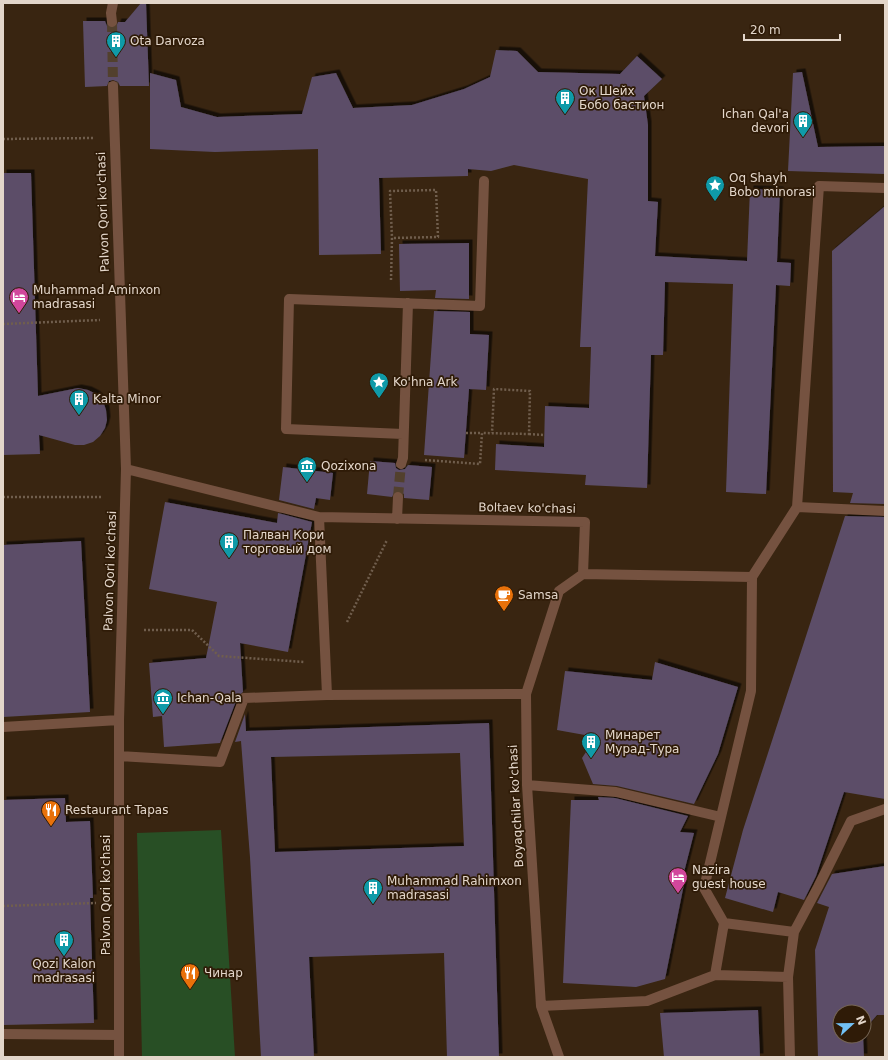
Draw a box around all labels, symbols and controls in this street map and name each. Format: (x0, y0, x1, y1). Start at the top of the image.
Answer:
scale bar (744, 16, 840, 42)
text: 20 m (750, 23, 781, 37)
building icon: Ota Darvoza (105, 30, 127, 58)
place label: Ota Darvoza (130, 34, 205, 48)
place label: Ок Шейх Бобо бастион (579, 84, 664, 112)
building icon: Ок Шейх Бобо бастион (554, 87, 576, 115)
place label: Ichan Qal'a devori (722, 107, 789, 135)
building icon: Ichan Qal'a devori (792, 110, 814, 138)
street label: Palvon Qori ko'chasi (94, 152, 112, 272)
place label: Oq Shayh Bobo minorasi (729, 171, 815, 199)
place icon: Oq Shayh Bobo minorasi (704, 174, 726, 202)
place label: Muhammad Aminxon madrasasi (33, 283, 161, 311)
hotel icon: Muhammad Aminxon madrasasi (8, 286, 30, 314)
place icon: Ko'hna Ark (368, 371, 390, 399)
place label: Ko'hna Ark (393, 375, 457, 389)
building icon: Kalta Minor (68, 388, 90, 416)
place label: Kalta Minor (93, 392, 161, 406)
museum icon: Qozixona (296, 455, 318, 483)
place label: Qozixona (321, 459, 376, 473)
street label: Boltaev ko'chasi (478, 500, 576, 516)
street label: Palvon Qori ko'chasi (101, 511, 119, 631)
place label: Палван Кори торговый дом (243, 528, 331, 556)
building icon: Палван Кори торговый дом (218, 531, 240, 559)
cafe icon: Samsa (493, 584, 515, 612)
place label: Samsa (518, 588, 558, 602)
museum icon: Ichan-Qala (152, 687, 174, 715)
place label: Ichan-Qala (177, 691, 242, 705)
place label: Минарет Мурад-Тура (605, 728, 679, 756)
building icon: Минарет Мурад-Тура (580, 731, 602, 759)
street label: Boyaqchilar ko'chasi (506, 744, 526, 868)
restaurant icon: Restaurant Tapas (40, 799, 62, 827)
place label: Restaurant Tapas (65, 803, 168, 817)
street label: Palvon Qori ko'chasi (99, 835, 113, 955)
place label: Nazira guest house (692, 863, 766, 891)
hotel icon: Nazira guest house (667, 866, 689, 894)
place label: Muhammad Rahimxon madrasasi (387, 874, 522, 902)
building icon: Muhammad Rahimxon madrasasi (362, 877, 384, 905)
building icon: Qozi Kalon madrasasi (53, 929, 75, 957)
place label: Qozi Kalon madrasasi (32, 957, 96, 985)
restaurant icon: Чинар (179, 962, 201, 990)
place label: Чинар (204, 966, 243, 980)
north arrow (832, 1004, 872, 1044)
text: N (853, 1014, 869, 1027)

